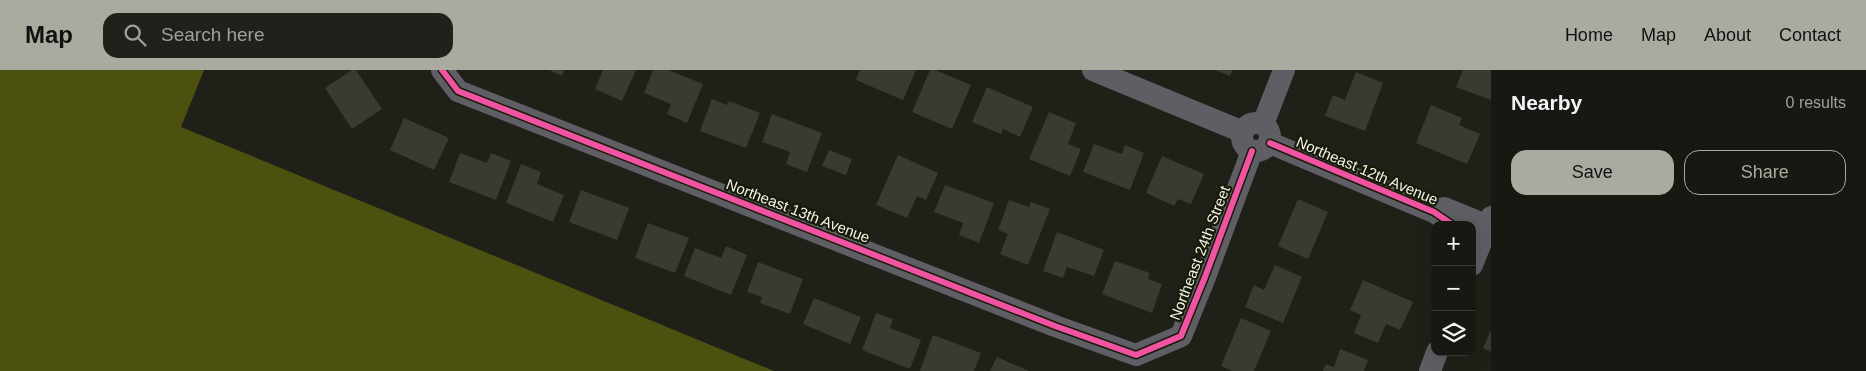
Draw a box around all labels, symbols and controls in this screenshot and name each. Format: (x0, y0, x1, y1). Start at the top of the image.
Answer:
search box (103, 13, 453, 58)
text: Map (25, 21, 73, 48)
icon: search (121, 21, 149, 49)
text: Search here (161, 24, 265, 45)
text: Home (1565, 25, 1613, 45)
text: Map (1641, 25, 1676, 45)
text: About (1704, 25, 1751, 45)
text: Contact (1779, 25, 1841, 45)
text: Nearby (1511, 91, 1582, 114)
text: 0 results (1786, 94, 1846, 111)
street label: Northeast 12th Avenue (1294, 133, 1441, 208)
button: Save (1511, 150, 1674, 195)
button: Share (1684, 150, 1846, 195)
street label: Northeast 13th Avenue (724, 175, 872, 246)
street label: Northeast 24th Street (1166, 182, 1233, 322)
map controls (1431, 221, 1476, 356)
button: + (1431, 221, 1476, 266)
button: − (1431, 266, 1476, 311)
button: layers (1431, 311, 1476, 356)

